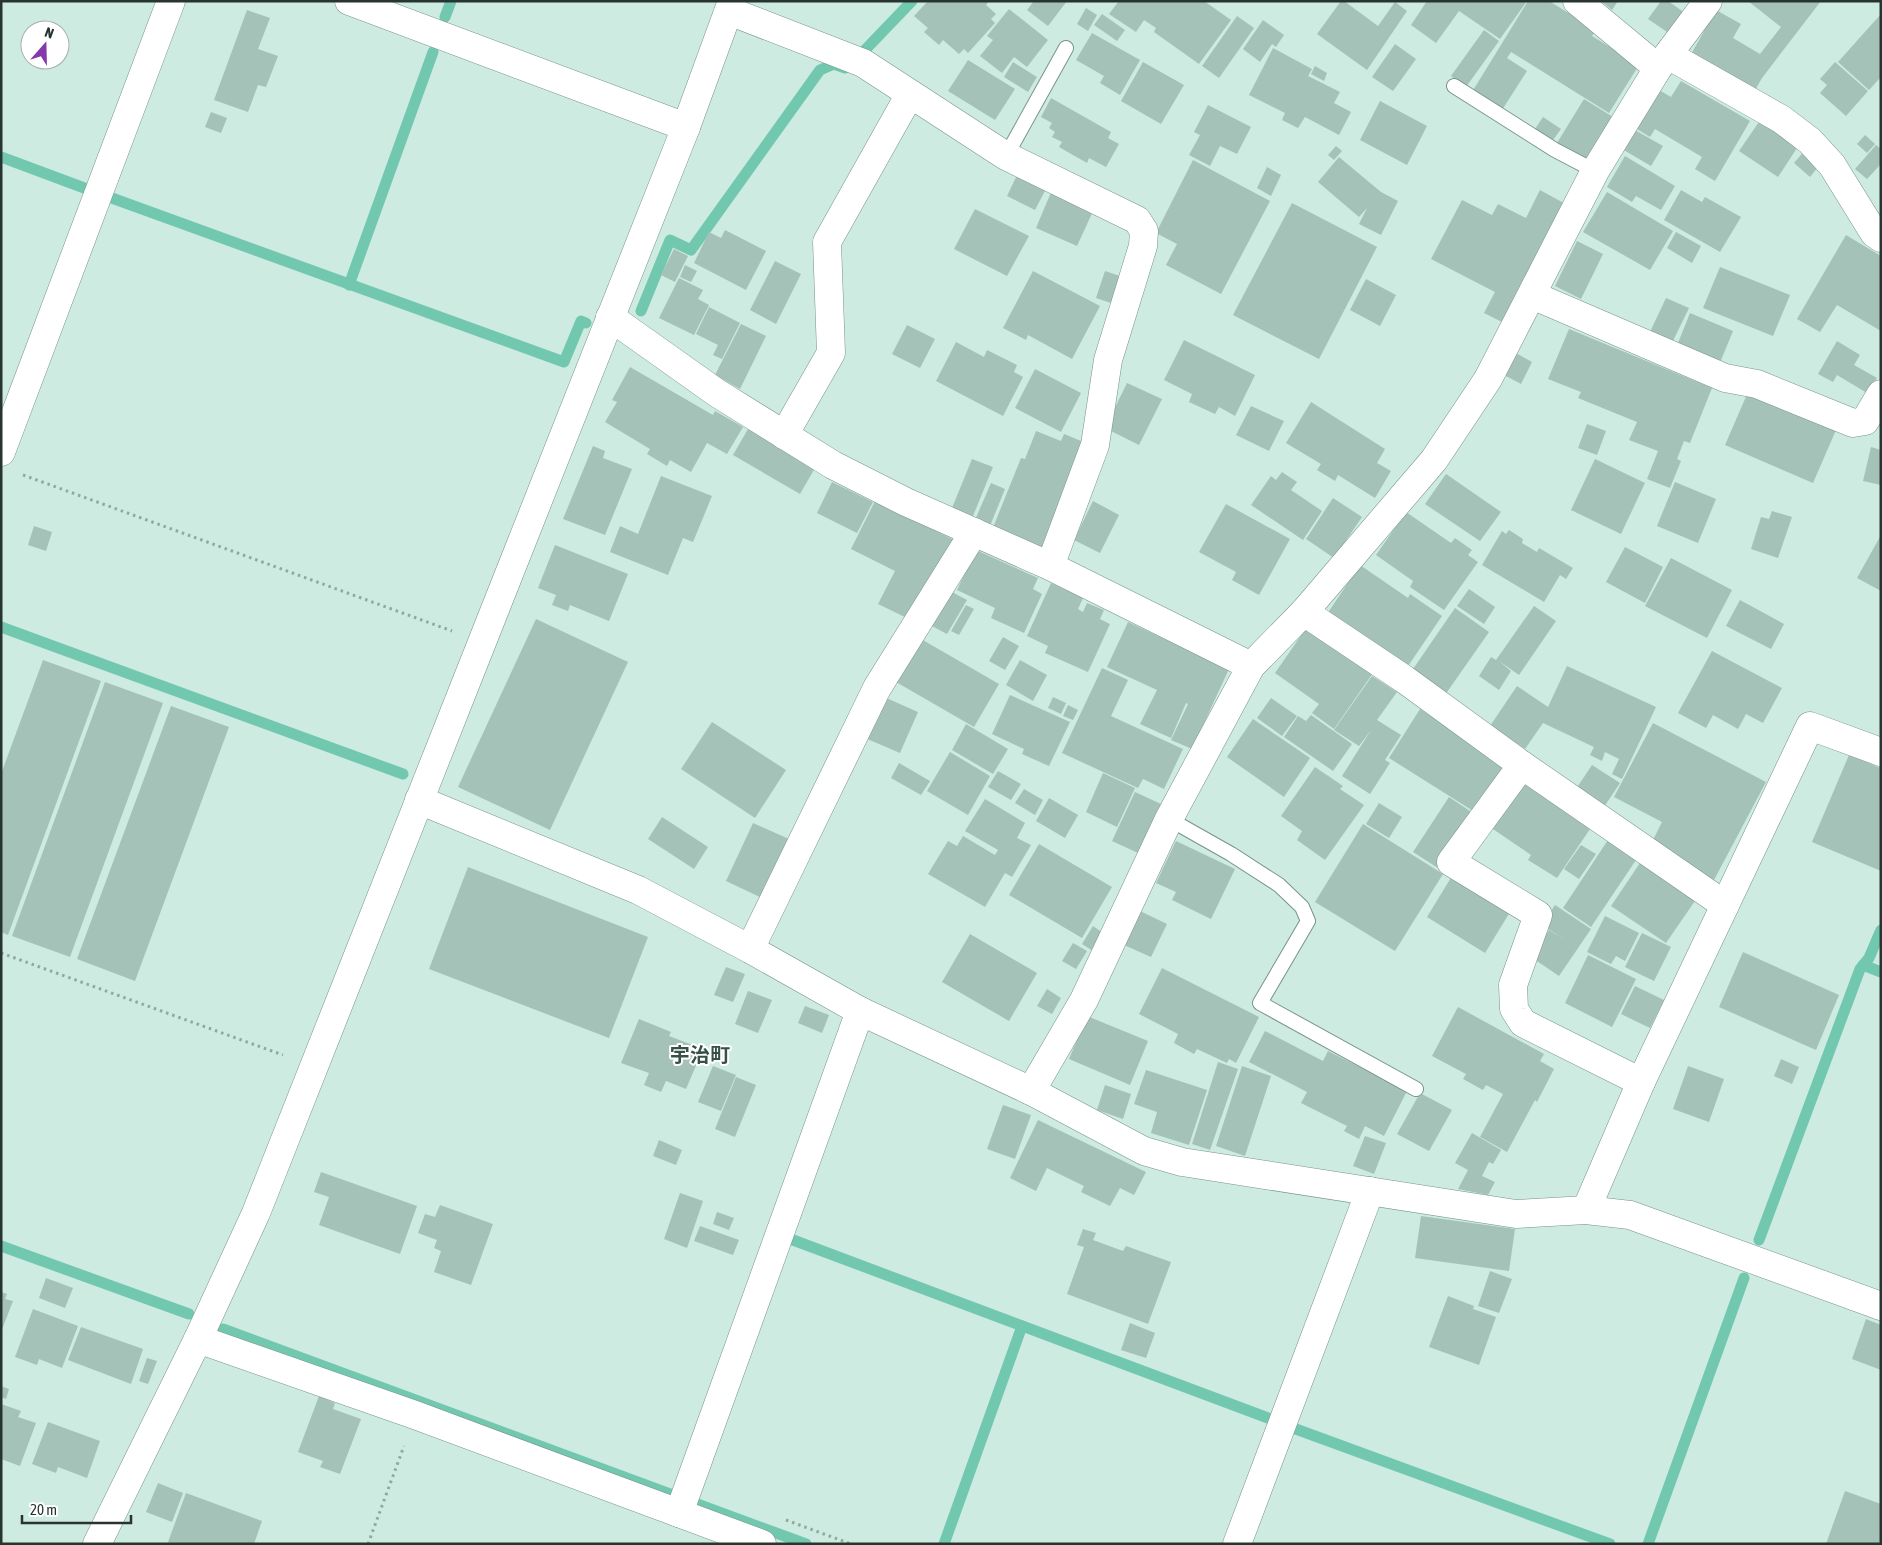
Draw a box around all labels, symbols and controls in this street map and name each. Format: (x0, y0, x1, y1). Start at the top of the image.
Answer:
north arrow (20, 20, 70, 70)
text: N (43, 24, 56, 42)
district label: 宇治町 (670, 1043, 730, 1066)
scale bar (22, 1492, 131, 1524)
text: 20 m (30, 1501, 57, 1518)

